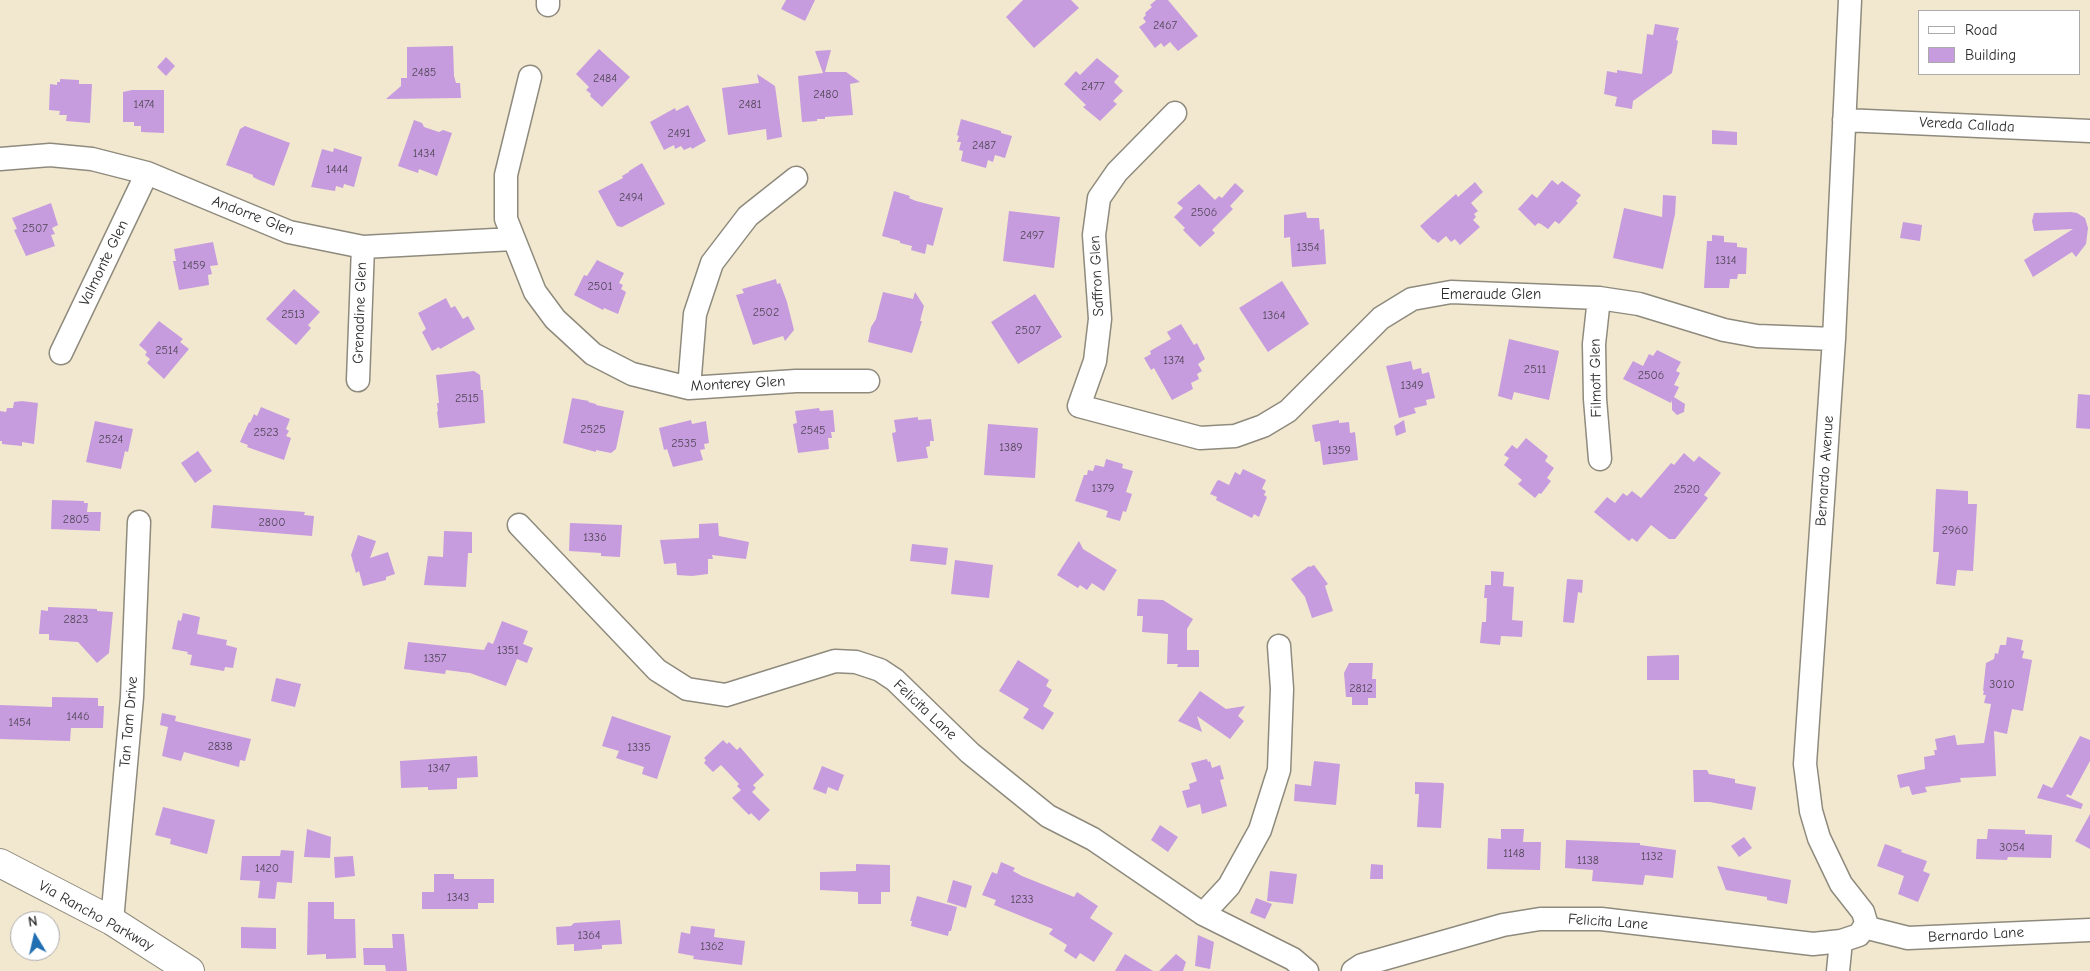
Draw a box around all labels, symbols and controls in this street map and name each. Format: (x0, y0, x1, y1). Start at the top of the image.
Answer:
legend (1918, 10, 2080, 75)
house number: 2467 (1153, 19, 1177, 33)
text: Road (1965, 21, 1997, 39)
text: Building (1965, 46, 2016, 64)
house number: 2485 (412, 66, 436, 80)
house number: 2484 (593, 72, 617, 86)
house number: 2477 (1081, 80, 1105, 94)
house number: 2480 (813, 88, 839, 102)
house number: 1474 (133, 98, 155, 112)
house number: 2481 (739, 98, 761, 112)
street label: Vereda Callada (1919, 114, 2015, 136)
house number: 2491 (667, 127, 691, 141)
house number: 2487 (972, 139, 996, 153)
house number: 1434 (413, 147, 435, 161)
house number: 1444 (326, 163, 348, 177)
house number: 2494 (619, 191, 643, 205)
street label: Andorre Glen (209, 192, 297, 240)
house number: 2506 (1191, 206, 1217, 220)
street label: Valmonte Glen (76, 217, 132, 309)
house number: 2507 (22, 222, 48, 236)
house number: 2497 (1020, 229, 1044, 243)
street label: Saffron Glen (1086, 235, 1108, 317)
house number: 1354 (1296, 241, 1320, 255)
house number: 1314 (1715, 254, 1737, 268)
house number: 1459 (182, 259, 206, 273)
street label: Grenadine Glen (349, 262, 371, 364)
house number: 2501 (588, 280, 612, 294)
street label: Emeraude Glen (1441, 286, 1541, 304)
house number: 2502 (753, 306, 779, 320)
house number: 2513 (281, 308, 305, 322)
house number: 1364 (1262, 309, 1286, 323)
house number: 2507 (1015, 324, 1041, 338)
street label: Filmott Glen (1586, 338, 1606, 418)
house number: 2514 (155, 344, 179, 358)
house number: 1374 (1163, 354, 1185, 368)
house number: 2511 (1524, 363, 1546, 377)
house number: 2506 (1638, 369, 1664, 383)
street label: Monterey Glen (690, 373, 786, 395)
house number: 1349 (1400, 379, 1424, 393)
house number: 2515 (455, 392, 479, 406)
street label: Bernardo Avenue (1812, 415, 1838, 527)
house number: 2525 (580, 423, 606, 437)
house number: 2545 (800, 424, 826, 438)
house number: 2523 (253, 426, 279, 440)
house number: 2524 (99, 433, 123, 447)
house number: 2535 (671, 437, 697, 451)
house number: 1389 (999, 441, 1023, 455)
house number: 1359 (1327, 444, 1351, 458)
house number: 1379 (1092, 482, 1114, 496)
house number: 2520 (1674, 483, 1700, 497)
house number: 2805 (63, 513, 89, 527)
house number: 2800 (258, 516, 286, 530)
house number: 2960 (1942, 524, 1968, 538)
house number: 1336 (583, 531, 607, 545)
house number: 2823 (64, 613, 88, 627)
house number: 1351 (497, 644, 519, 658)
house number: 1357 (423, 652, 447, 666)
street label: Tan Tam Drive (116, 676, 142, 768)
street label: Felicita Lane (890, 676, 960, 744)
house number: 3010 (1989, 678, 2015, 692)
house number: 2812 (1349, 682, 1373, 696)
house number: 1446 (67, 710, 89, 724)
house number: 1454 (9, 716, 31, 730)
house number: 2838 (208, 740, 232, 754)
house number: 1335 (627, 741, 651, 755)
house number: 1347 (428, 762, 450, 776)
house number: 3054 (1999, 841, 2025, 855)
house number: 1148 (1503, 847, 1525, 861)
house number: 1132 (1641, 850, 1663, 864)
house number: 1138 (1577, 854, 1599, 868)
house number: 1420 (255, 862, 279, 876)
street label: Via Rancho Parkway (35, 877, 157, 955)
house number: 1343 (447, 891, 469, 905)
house number: 1233 (1010, 893, 1034, 907)
street label: Felicita Lane (1567, 910, 1649, 934)
north arrow (10, 911, 60, 961)
text: N (27, 913, 39, 931)
street label: Bernardo Lane (1928, 924, 2024, 946)
house number: 1364 (577, 929, 601, 943)
house number: 1362 (700, 940, 724, 954)

